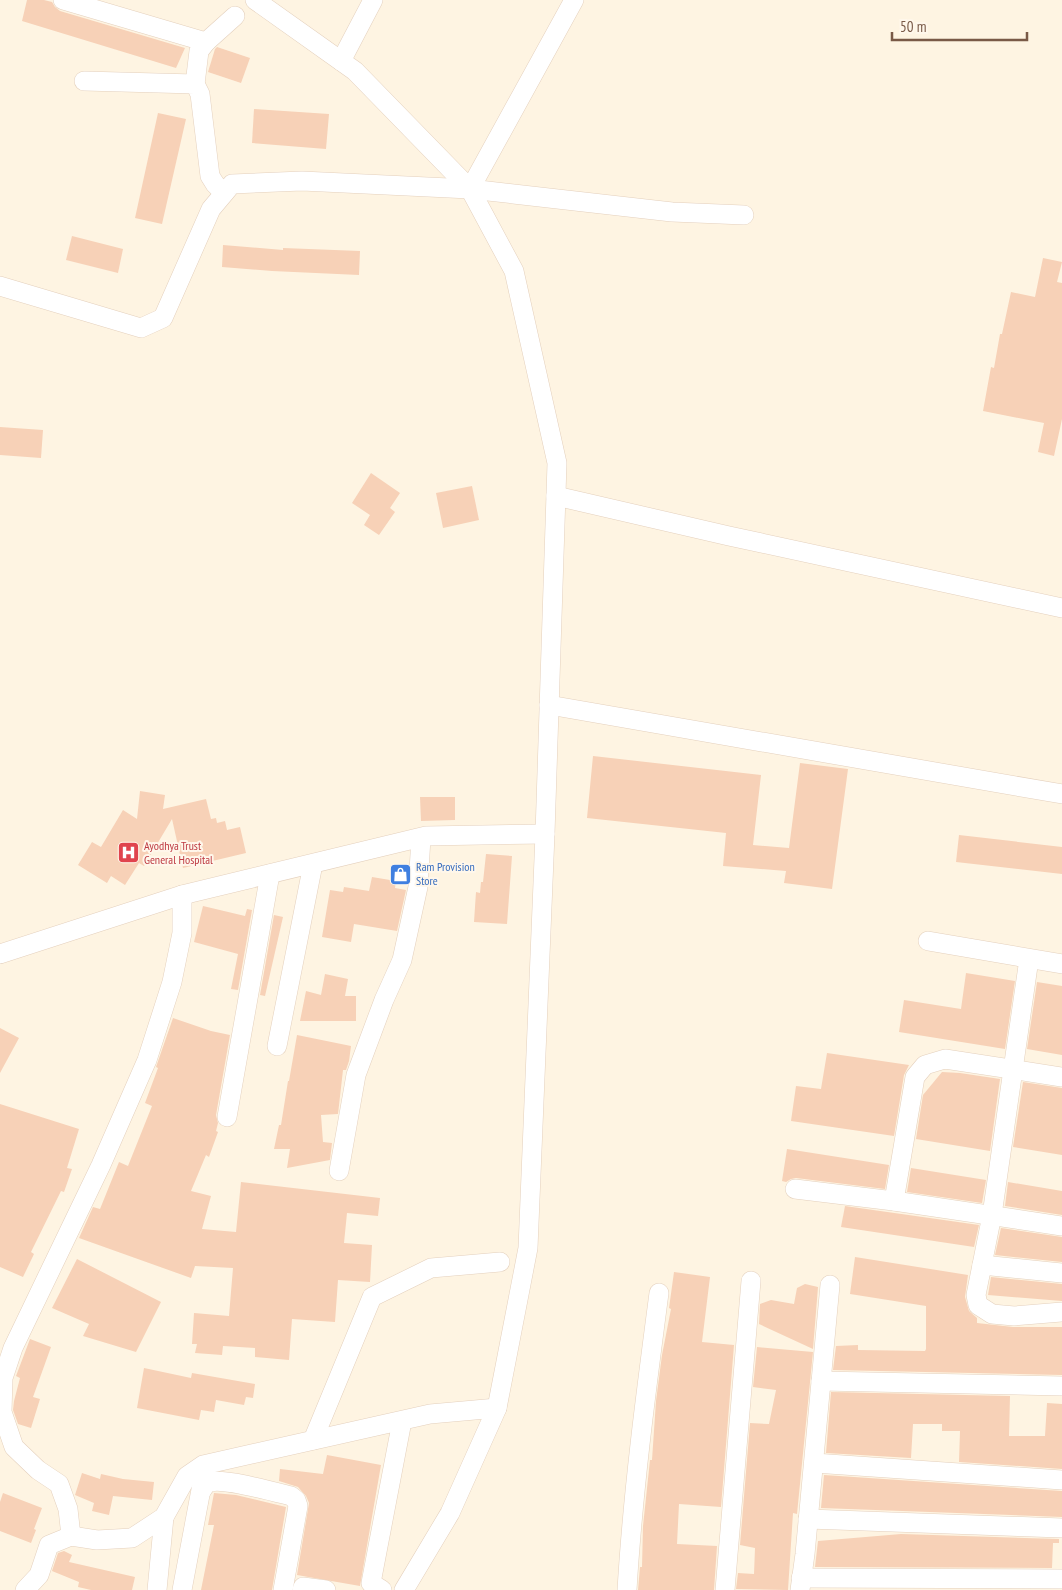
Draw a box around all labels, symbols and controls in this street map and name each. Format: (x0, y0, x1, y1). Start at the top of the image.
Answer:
scale bar (892, 10, 1027, 42)
text: 50 m (900, 17, 926, 36)
place label: Ayodhya Trust General Hospital (144, 838, 213, 867)
hospital icon: Ayodhya Trust General Hospital (116, 841, 140, 865)
place label: Ram Provision Store (416, 859, 475, 888)
shop icon: Ram Provision Store (388, 862, 412, 886)

